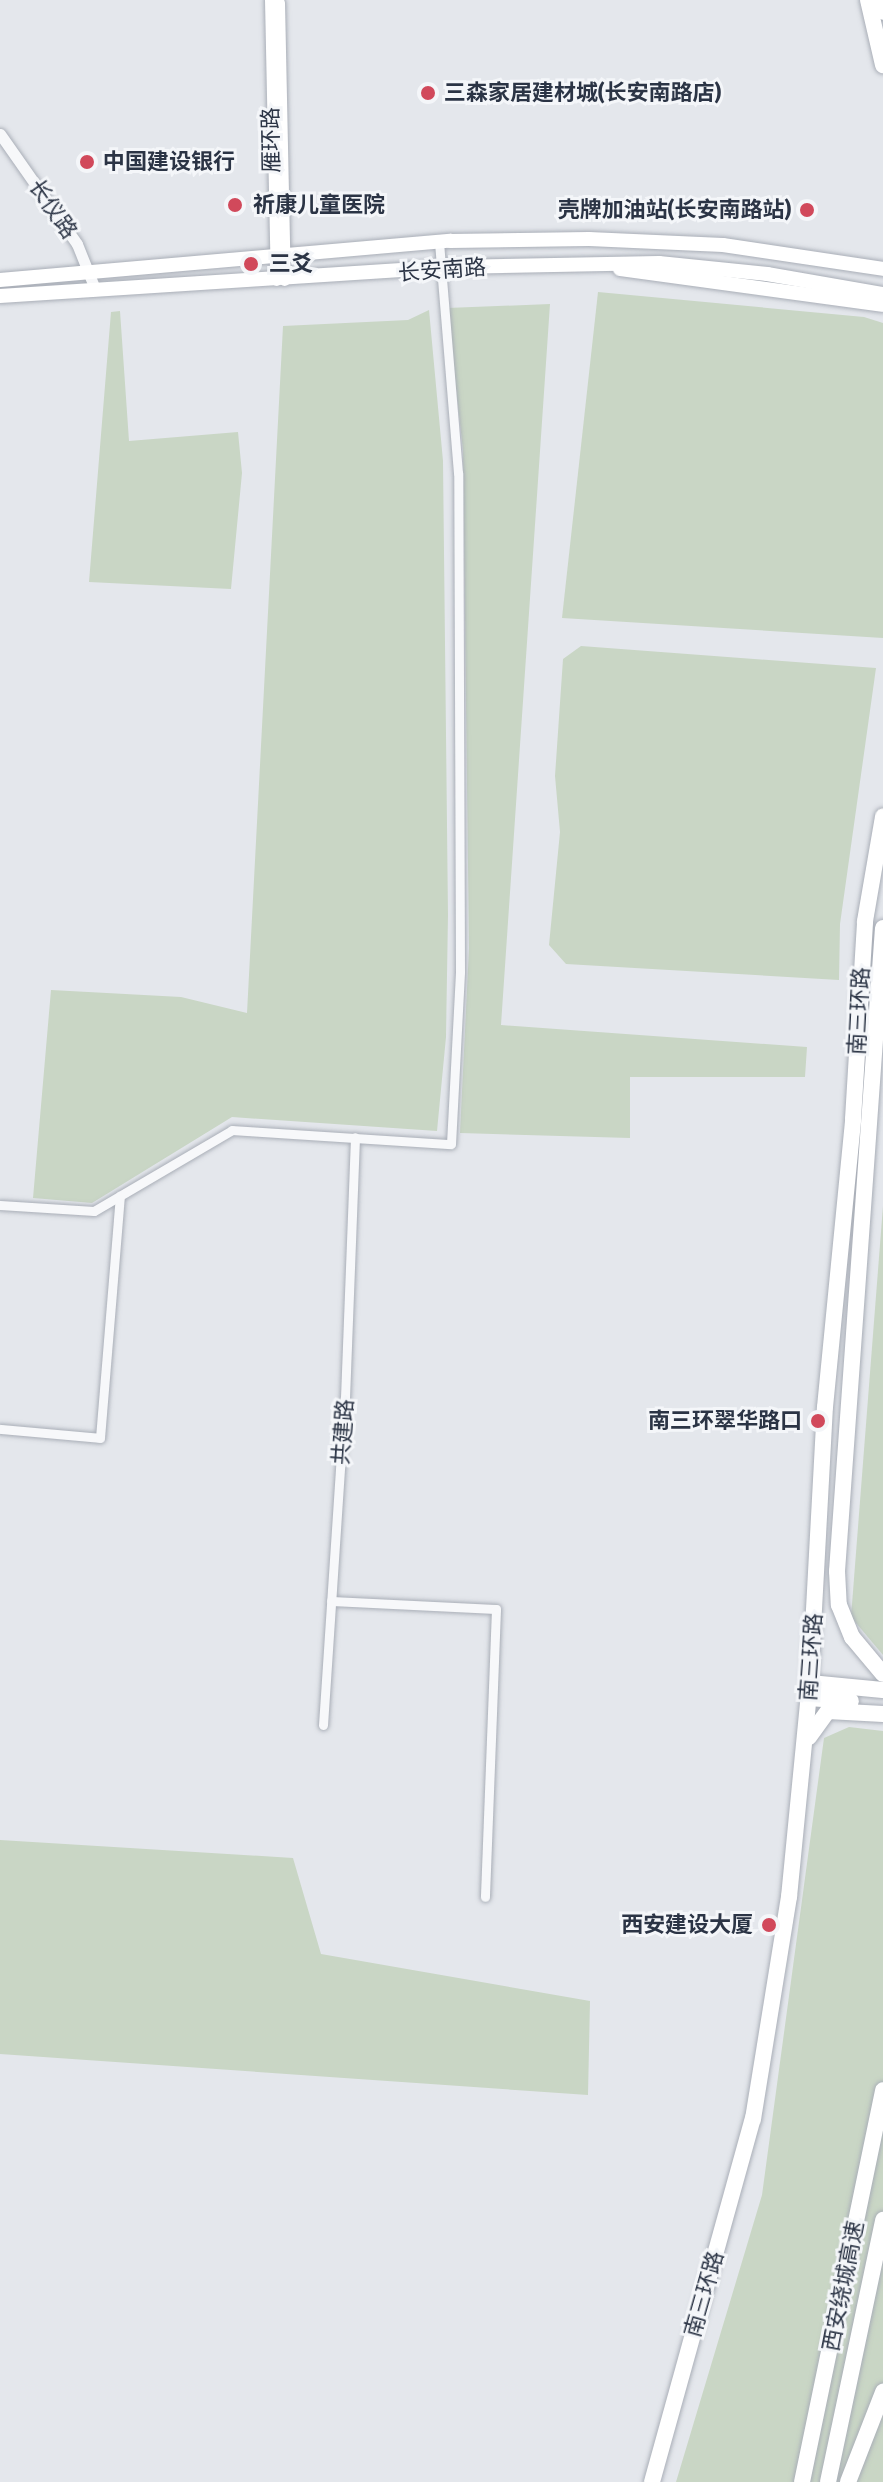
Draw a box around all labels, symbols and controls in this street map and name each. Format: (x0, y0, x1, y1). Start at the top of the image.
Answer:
place label: 三森家居建材城(长安南路店) (444, 80, 721, 106)
marker: 三森家居建材城(长安南路店) (419, 84, 437, 102)
street label: 雁环路 (257, 107, 285, 173)
place label: 中国建设银行 (103, 149, 235, 175)
marker: 中国建设银行 (78, 153, 96, 171)
street label: 长仪路 (23, 174, 83, 244)
place label: 祈康儿童医院 (253, 192, 385, 218)
marker: 祈康儿童医院 (224, 194, 246, 216)
place label: 壳牌加油站(长安南路站) (558, 197, 791, 223)
marker: 壳牌加油站(长安南路站) (798, 201, 816, 219)
place label: 三爻 (269, 251, 313, 277)
marker: 三爻 (240, 253, 262, 275)
street label: 长安南路 (397, 254, 487, 286)
street label: 南三环路 (844, 966, 874, 1056)
street label: 共建路 (328, 1398, 358, 1466)
place label: 南三环翠华路口 (648, 1408, 802, 1434)
marker: 南三环翠华路口 (809, 1412, 827, 1430)
street label: 南三环路 (795, 1612, 827, 1702)
place label: 西安建设大厦 (621, 1912, 753, 1938)
marker: 西安建设大厦 (760, 1916, 778, 1934)
street label: 西安绕城高速 (817, 2219, 869, 2353)
street label: 南三环路 (679, 2248, 729, 2340)

